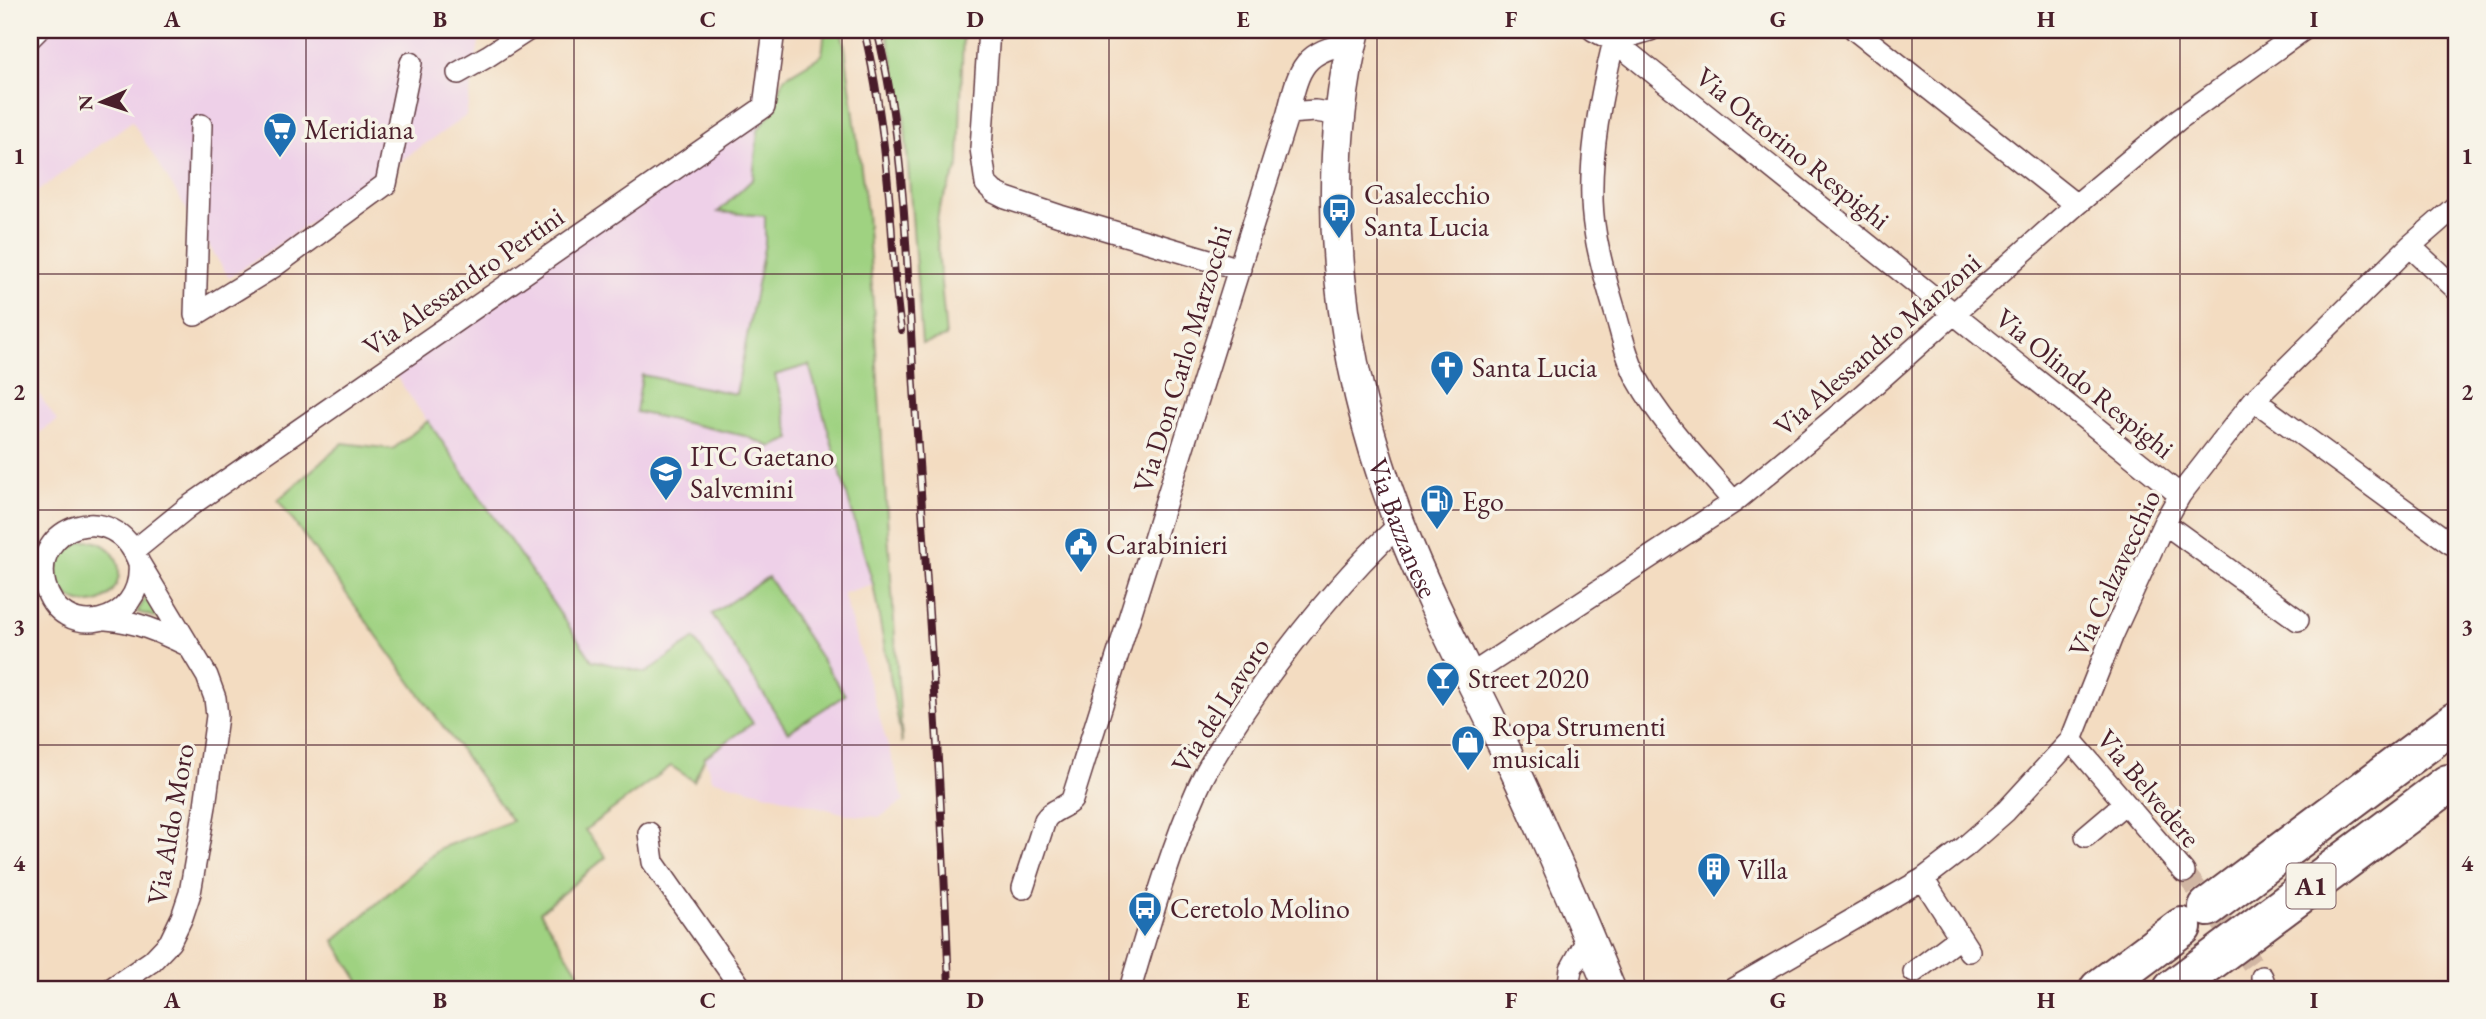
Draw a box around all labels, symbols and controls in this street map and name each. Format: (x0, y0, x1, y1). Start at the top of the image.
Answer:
text: A (163, 4, 181, 34)
text: B (433, 4, 447, 34)
text: C (700, 4, 716, 34)
text: D (966, 4, 984, 34)
text: E (1236, 4, 1250, 34)
text: F (1505, 4, 1518, 34)
text: G (1770, 4, 1786, 34)
text: H (2037, 4, 2055, 34)
text: I (2310, 4, 2318, 34)
street label: Via Ottorino Respighi (1688, 59, 1898, 238)
north arrow (66, 66, 136, 136)
text: N (73, 94, 98, 111)
supermarket icon: Meridiana (261, 110, 299, 159)
place label: Meridiana (304, 111, 415, 147)
text: 1 (13, 141, 25, 171)
text: 1 (2461, 141, 2473, 171)
place label: Casalecchio Santa Lucia (1364, 176, 1490, 244)
bus stop icon: Casalecchio Santa Lucia (1320, 191, 1358, 240)
street label: Via Alessandro Pertini (355, 198, 571, 364)
street label: Via Don Carlo Marzocchi (1124, 221, 1240, 497)
street label: Via Alessandro Manzoni (1766, 244, 1988, 444)
street label: Via Olindo Respighi (1988, 300, 2182, 466)
church icon: Santa Lucia (1428, 348, 1466, 397)
place label: Santa Lucia (1472, 349, 1598, 385)
text: 2 (13, 377, 25, 407)
text: 2 (2461, 377, 2473, 407)
place label: ITC Gaetano Salvemini (690, 438, 834, 506)
school or university icon: ITC Gaetano Salvemini (647, 453, 685, 502)
street label: Via Bazzanese (1360, 453, 1447, 603)
fuel station icon: Ego (1418, 482, 1456, 531)
place label: Ego (1462, 483, 1504, 519)
street label: Via Calzavecchio (2060, 484, 2168, 662)
public building icon: Carabinieri (1062, 525, 1100, 574)
place label: Carabinieri (1106, 526, 1228, 562)
text: 3 (13, 612, 25, 642)
text: 3 (2461, 612, 2473, 642)
street label: Via del Lavoro (1163, 630, 1277, 780)
bar icon: Street 2020 (1424, 659, 1462, 708)
place label: Street 2020 (1468, 660, 1589, 696)
place label: Ropa Strumenti musicali (1492, 708, 1666, 776)
street label: Via Belvedere (2089, 721, 2209, 855)
shop icon: Ropa Strumenti musicali (1449, 723, 1487, 772)
street label: Via Aldo Moro (138, 740, 202, 908)
text: 4 (13, 848, 26, 878)
text: 4 (2461, 848, 2474, 878)
building icon: Villa (1695, 850, 1733, 899)
place label: Villa (1738, 851, 1789, 887)
road number: A1 (2286, 864, 2336, 908)
bus stop icon: Ceretolo Molino (1126, 889, 1164, 938)
place label: Ceretolo Molino (1170, 890, 1350, 926)
text: A (163, 985, 181, 1015)
text: B (433, 985, 447, 1015)
text: C (700, 985, 716, 1015)
text: D (966, 985, 984, 1015)
text: E (1236, 985, 1250, 1015)
text: F (1505, 985, 1518, 1015)
text: G (1770, 985, 1786, 1015)
text: H (2037, 985, 2055, 1015)
text: I (2310, 985, 2318, 1015)

